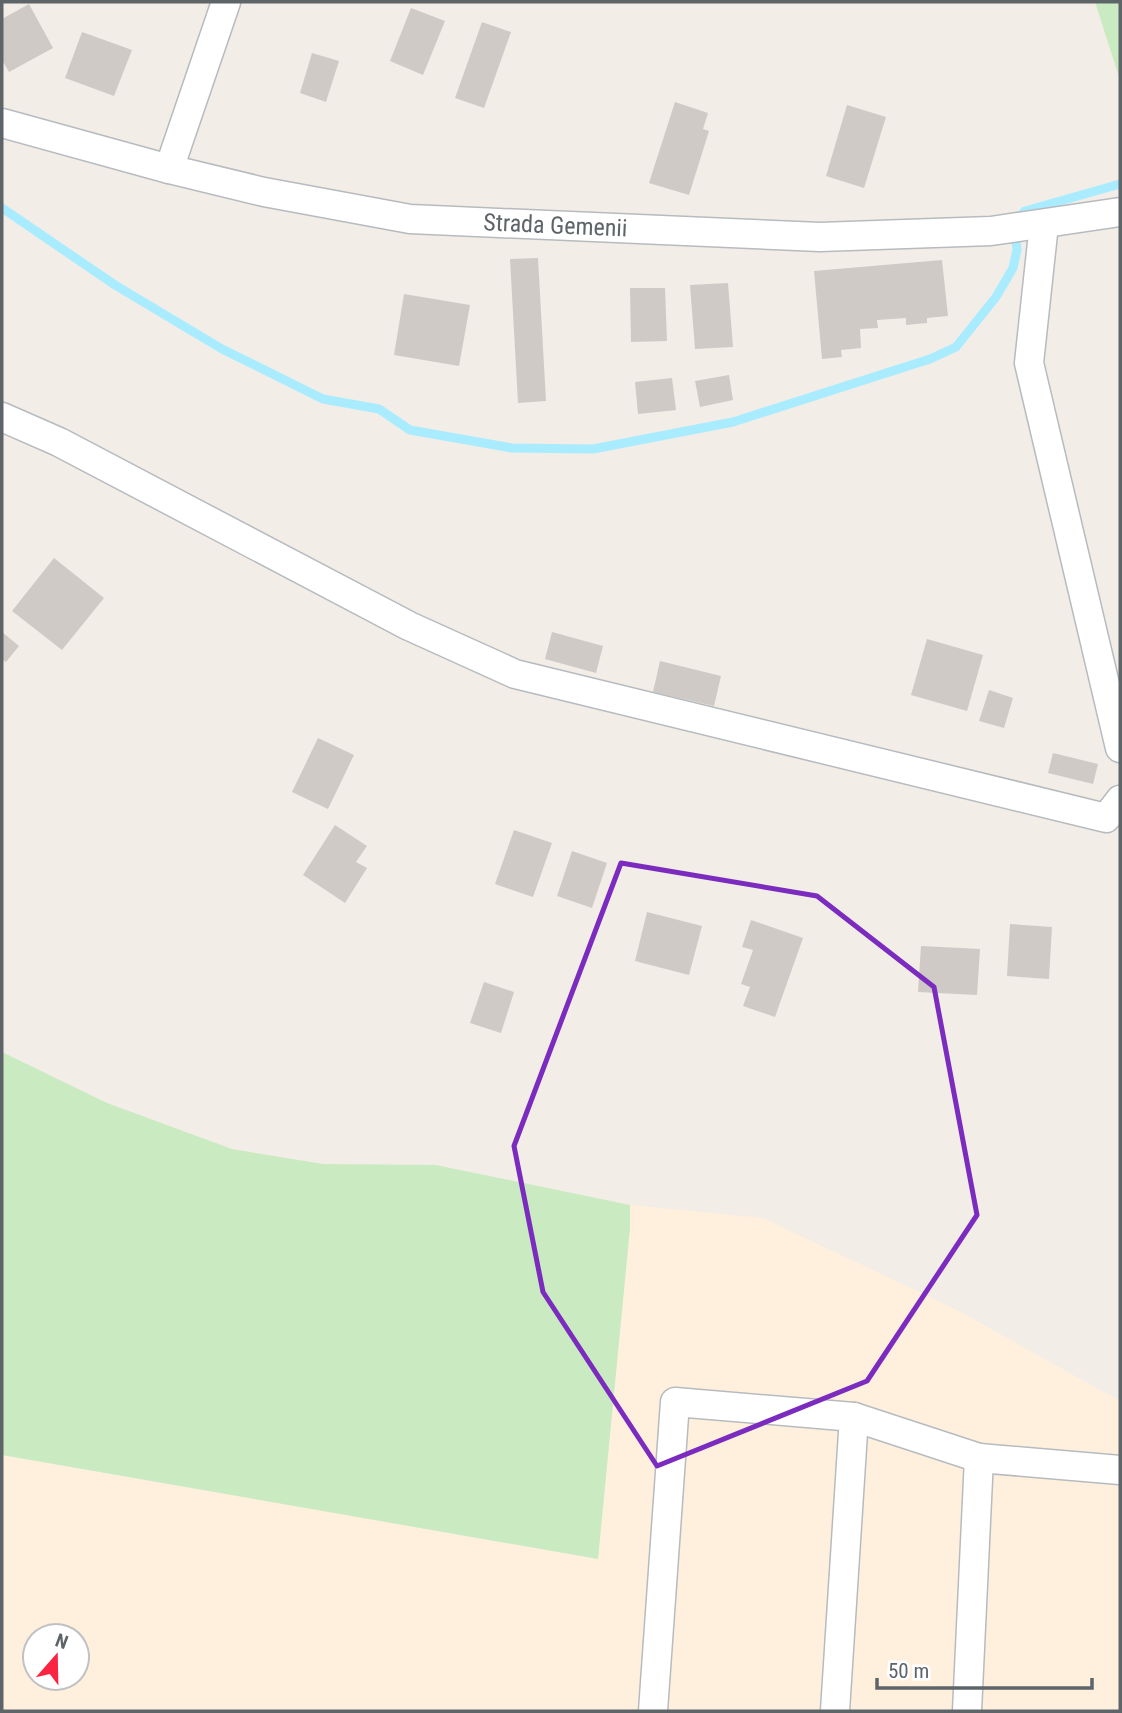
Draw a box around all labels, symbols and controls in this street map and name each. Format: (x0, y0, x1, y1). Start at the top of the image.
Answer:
street label: Strada Gemenii (483, 208, 628, 243)
north arrow (21, 1622, 91, 1692)
text: N (52, 1629, 71, 1654)
scale bar (877, 1646, 1092, 1690)
text: 50 m (888, 1659, 929, 1683)

